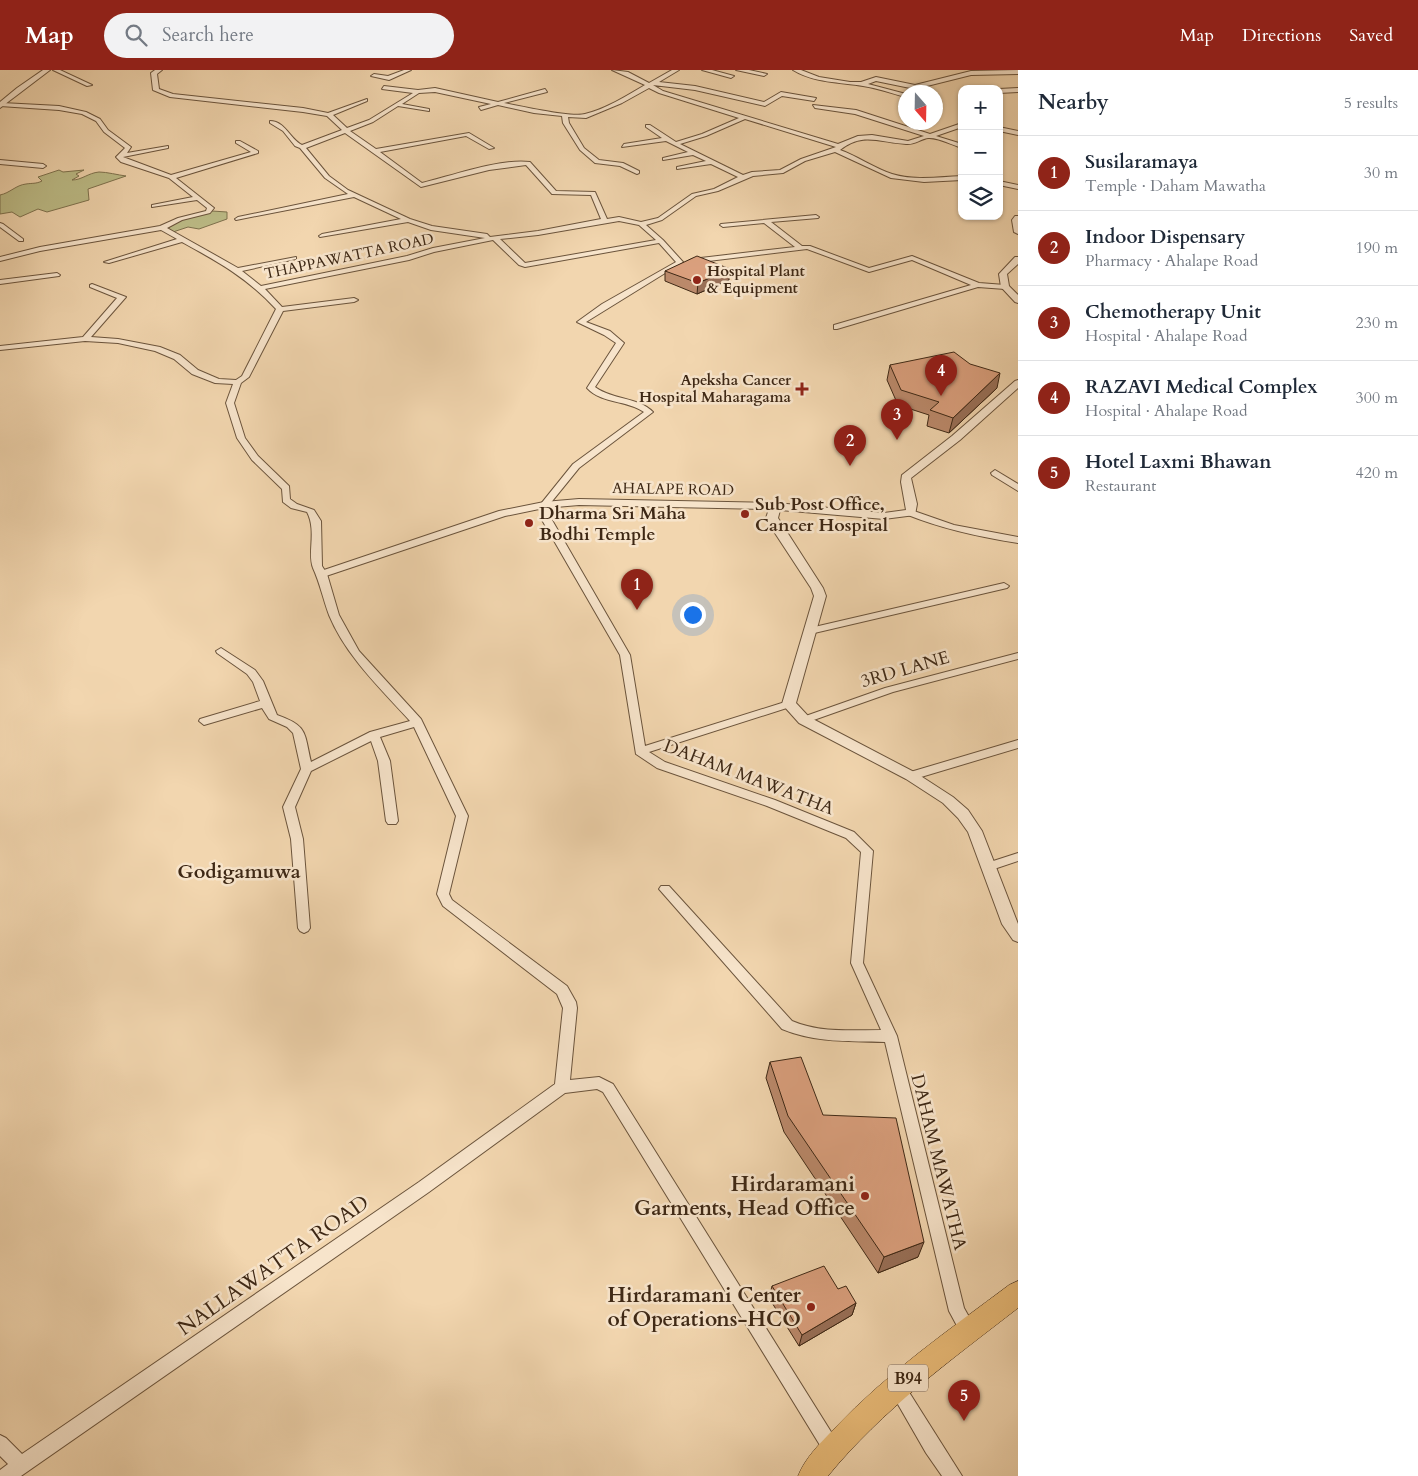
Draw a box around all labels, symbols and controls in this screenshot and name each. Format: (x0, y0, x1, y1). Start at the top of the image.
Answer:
search box (104, 13, 454, 58)
text: Map (25, 19, 74, 52)
icon: search (122, 21, 150, 49)
text: Search here (162, 22, 254, 48)
text: Map (1180, 23, 1214, 48)
text: Directions (1242, 23, 1321, 48)
text: Saved (1349, 23, 1393, 48)
north arrow (898, 85, 943, 130)
map controls (958, 85, 1003, 220)
button: + (958, 85, 1003, 130)
text: Nearby (1038, 88, 1109, 117)
text: 5 results (1344, 92, 1398, 114)
button: − (958, 130, 1003, 175)
text: Susilaramaya (1085, 149, 1198, 175)
text: 1 (1050, 162, 1058, 184)
text: 30 m (1364, 162, 1398, 184)
button: layers (958, 175, 1003, 220)
text: Temple · Daham Mawatha (1085, 175, 1266, 197)
text: Indoor Dispensary (1085, 224, 1245, 250)
street label: THAPPAWATTA ROAD (262, 228, 436, 284)
text: 2 (1050, 237, 1058, 259)
text: 190 m (1356, 237, 1398, 259)
text: Pharmacy · Ahalape Road (1085, 250, 1258, 272)
place label: Hospital Plant & Equipment (707, 261, 805, 298)
marker: Hospital Plant & Equipment (691, 274, 703, 286)
text: Chemotherapy Unit (1085, 299, 1261, 325)
text: 3 (1050, 312, 1058, 334)
text: 230 m (1356, 312, 1398, 334)
text: Hospital · Ahalape Road (1085, 325, 1247, 347)
pin: 4 (925, 355, 957, 396)
place label: Apeksha Cancer Hospital Maharagama (639, 370, 792, 407)
text: RAZAVI Medical Complex (1085, 374, 1318, 400)
marker: Apeksha Cancer Hospital Maharagama (795, 382, 809, 396)
text: 4 (1050, 387, 1058, 409)
text: 300 m (1356, 387, 1398, 409)
pin: 3 (881, 399, 913, 440)
text: Hospital · Ahalape Road (1085, 400, 1247, 422)
pin: 2 (834, 425, 866, 466)
text: Hotel Laxmi Bhawan (1085, 449, 1271, 475)
text: 5 (1050, 462, 1058, 484)
text: 420 m (1356, 462, 1398, 484)
text: Restaurant (1085, 475, 1156, 497)
street label: AHALAPE ROAD (612, 478, 734, 500)
place label: Sub Post Office, Cancer Hospital (755, 492, 888, 538)
place label: Dharma Sri Maha Bodhi Temple (539, 501, 686, 547)
marker: Sub Post Office, Cancer Hospital (739, 508, 751, 520)
marker: Dharma Sri Maha Bodhi Temple (523, 517, 535, 529)
pin: 1 (621, 569, 653, 610)
your location (680, 602, 706, 628)
street label: 3RD LANE (858, 645, 952, 694)
street label: DAHAM MAWATHA (660, 733, 838, 822)
district label: Godigamuwa (177, 858, 301, 885)
street label: DAHAM MAWATHA (905, 1071, 973, 1253)
place label: Hirdaramani Garments, Head Office (634, 1170, 855, 1223)
street label: NALLAWATTA ROAD (172, 1188, 375, 1343)
marker: Hirdaramani Garments, Head Office (859, 1190, 871, 1202)
place label: Hirdaramani Center of Operations-HCO (607, 1281, 802, 1334)
marker: Hirdaramani Center of Operations-HCO (805, 1301, 817, 1313)
road number: B94 (888, 1365, 928, 1392)
pin: 5 (948, 1380, 980, 1421)

